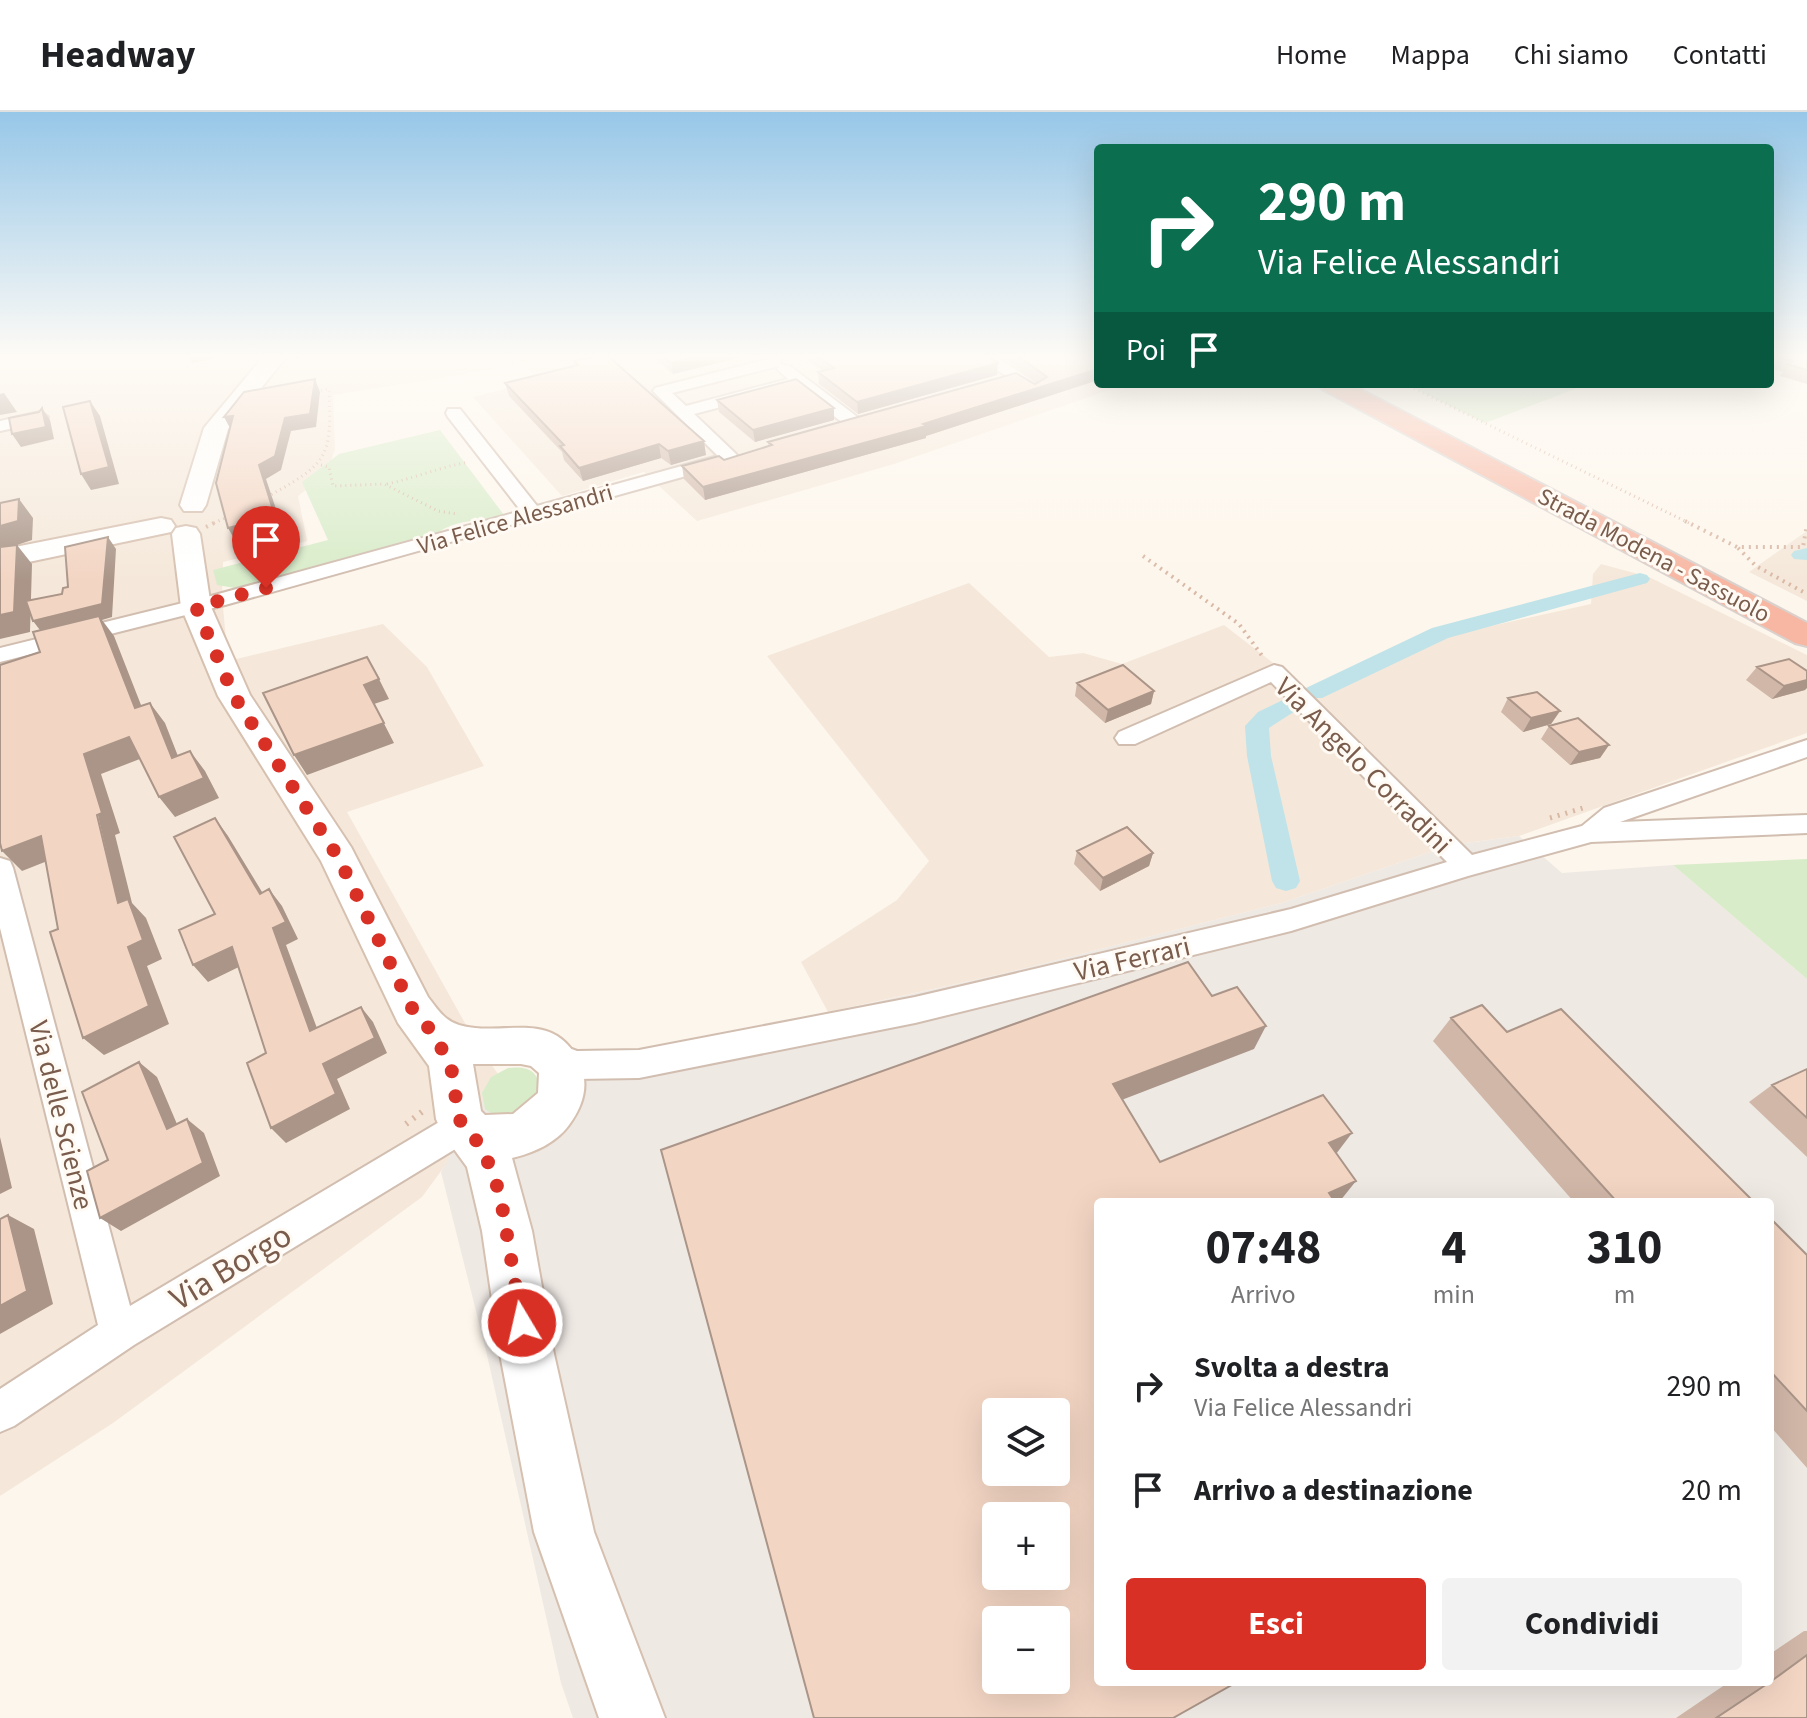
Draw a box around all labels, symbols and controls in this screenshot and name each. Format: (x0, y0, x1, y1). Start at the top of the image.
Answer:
text: Headway (40, 28, 196, 82)
text: Home (1276, 35, 1347, 75)
text: Mappa (1391, 35, 1470, 75)
text: Chi siamo (1514, 35, 1629, 75)
text: Contatti (1673, 35, 1767, 75)
text: 290 m (1258, 163, 1406, 242)
icon: right (1126, 176, 1230, 280)
text: Via Felice Alessandri (1258, 237, 1561, 288)
icon: arrive (1182, 328, 1226, 372)
text: Poi (1126, 329, 1166, 372)
street label: Via Felice Alessandri (413, 475, 617, 564)
street label: Strada Modena - Sassuolo (1531, 479, 1776, 632)
pin (232, 506, 300, 588)
icon: arrive (244, 518, 288, 562)
street label: Via Angelo Corradini (1266, 668, 1461, 863)
street label: Via Ferrari (1070, 926, 1194, 992)
street label: Via delle Scienze (18, 1017, 104, 1214)
street label: Via Borgo (160, 1212, 301, 1323)
text: 07:48 (1205, 1214, 1321, 1282)
text: 4 (1441, 1214, 1467, 1282)
text: 310 (1586, 1214, 1662, 1282)
text: Arrivo (1231, 1276, 1296, 1313)
text: min (1433, 1276, 1475, 1313)
text: m (1614, 1276, 1635, 1313)
position arrow (480, 1281, 564, 1365)
text: Svolta a destra (1194, 1346, 1390, 1389)
icon: right (1126, 1364, 1170, 1408)
text: 290 m (1666, 1365, 1742, 1408)
text: Via Felice Alessandri (1194, 1389, 1413, 1426)
map controls (982, 1398, 1070, 1694)
button: layers (982, 1398, 1070, 1486)
icon: arrive (1126, 1468, 1170, 1512)
text: Arrivo a destinazione (1194, 1469, 1473, 1512)
text: 20 m (1681, 1469, 1742, 1512)
button: + (982, 1502, 1070, 1590)
button: Esci (1126, 1578, 1426, 1670)
button: Condividi (1442, 1578, 1742, 1670)
button: − (982, 1606, 1070, 1694)

